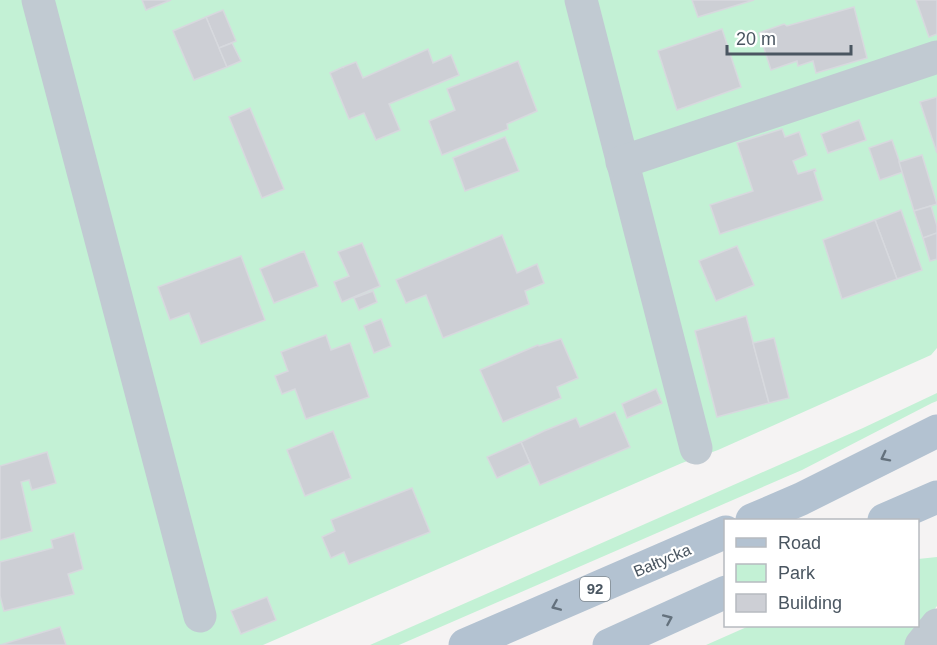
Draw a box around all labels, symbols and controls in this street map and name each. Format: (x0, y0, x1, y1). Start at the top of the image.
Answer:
scale bar (727, 18, 852, 56)
text: 20 m (736, 29, 776, 49)
one-way arrow (880, 450, 891, 462)
legend (724, 519, 919, 627)
text: Road (778, 533, 821, 553)
street label: Bałtycka (631, 541, 693, 580)
text: Park (778, 563, 816, 583)
road number: 92 (580, 577, 610, 601)
text: Building (778, 593, 842, 613)
one-way arrow (552, 598, 563, 610)
one-way arrow (661, 614, 672, 626)

